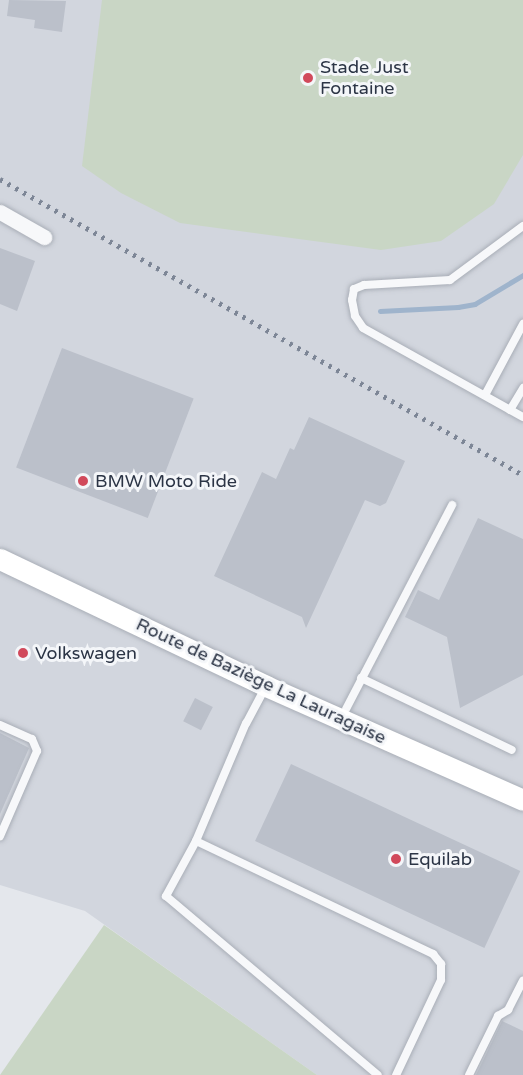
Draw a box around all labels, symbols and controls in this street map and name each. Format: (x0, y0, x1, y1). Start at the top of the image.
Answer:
place label: Stade Just Fontaine (320, 57, 409, 100)
marker: Stade Just Fontaine (301, 71, 315, 85)
place label: BMW Moto Ride (95, 470, 237, 492)
marker: BMW Moto Ride (76, 474, 90, 488)
street label: Route de Baziège La Lauragaise (133, 613, 389, 749)
place label: Volkswagen (35, 642, 137, 664)
marker: Volkswagen (16, 646, 30, 660)
place label: Equilab (408, 848, 472, 870)
marker: Equilab (389, 852, 403, 866)

